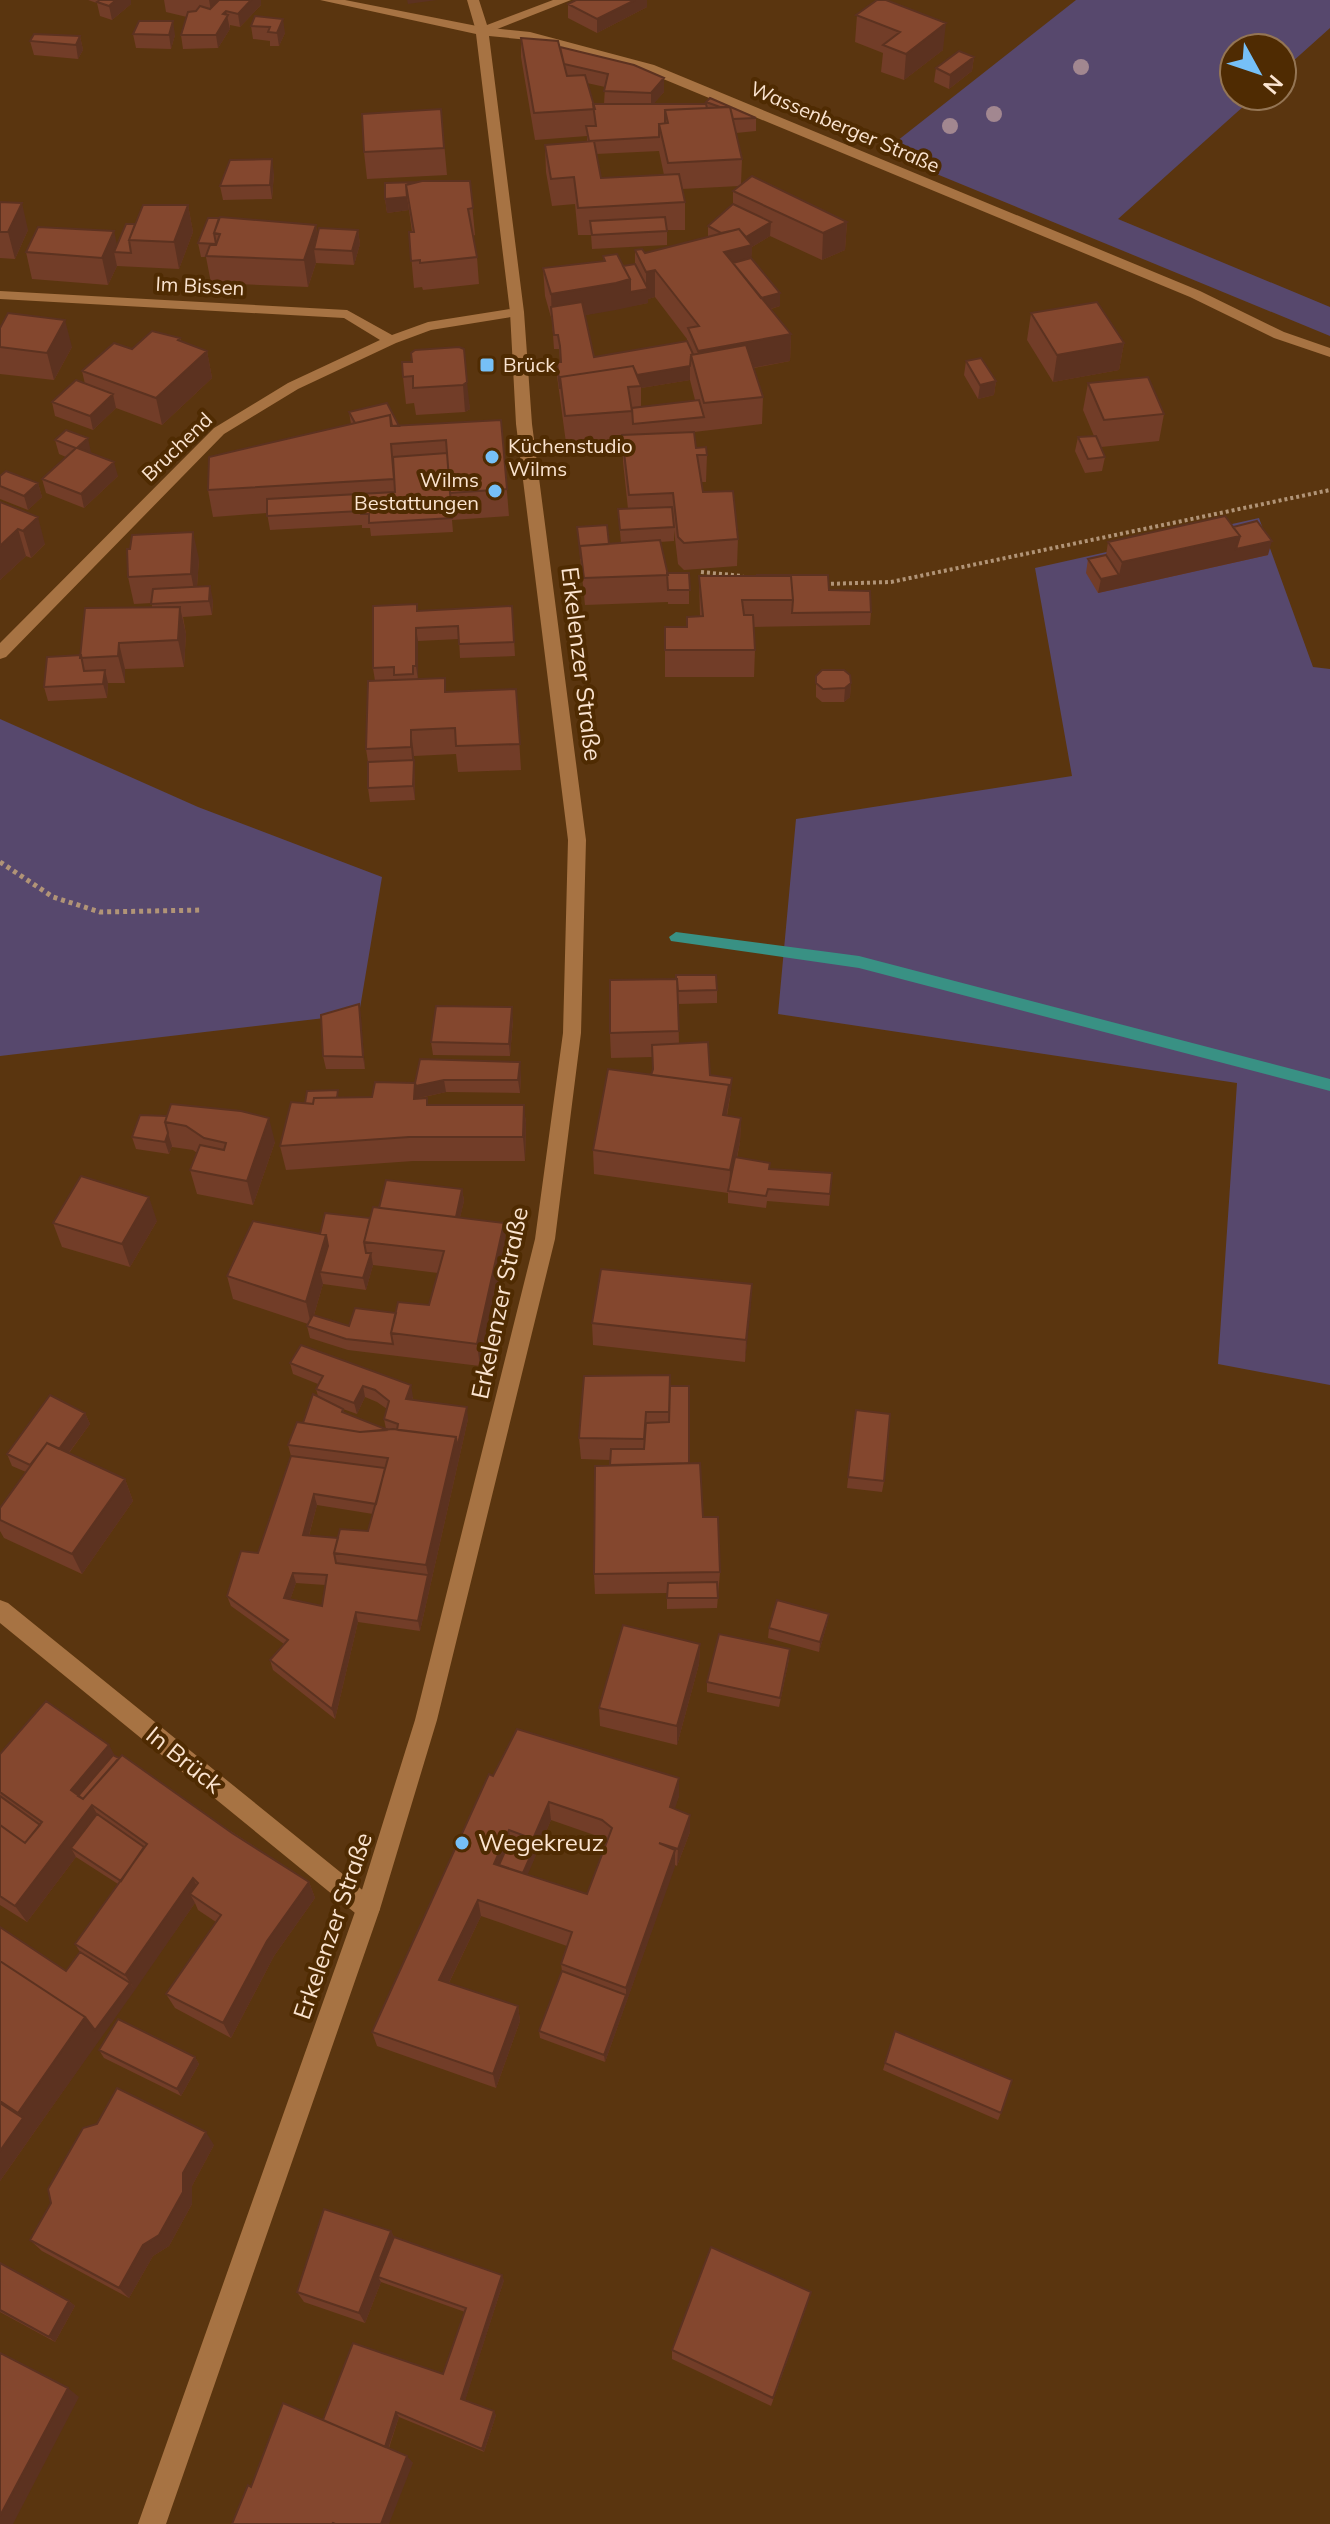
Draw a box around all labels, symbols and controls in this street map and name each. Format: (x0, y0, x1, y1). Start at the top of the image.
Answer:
north arrow (1218, 32, 1298, 112)
text: N (1257, 69, 1289, 100)
street label: Wassenberger Straße (747, 75, 944, 178)
street label: Im Bissen (155, 271, 245, 300)
place label: Brück (503, 352, 556, 377)
marker: Brück (478, 356, 496, 374)
street label: Bruchend (136, 407, 217, 486)
place label: Küchenstudio Wilms (508, 433, 633, 481)
marker: Küchenstudio Wilms (483, 448, 501, 466)
place label: Wilms Bestattungen (354, 467, 479, 515)
marker: Wilms Bestattungen (486, 482, 504, 500)
street label: Erkelenzer Straße (555, 565, 609, 763)
street label: Erkelenzer Straße (464, 1204, 534, 1402)
street label: In Brück (140, 1719, 229, 1799)
place label: Wegekreuz (478, 1827, 604, 1857)
street label: Erkelenzer Straße (286, 1828, 378, 2023)
marker: Wegekreuz (453, 1834, 471, 1852)

